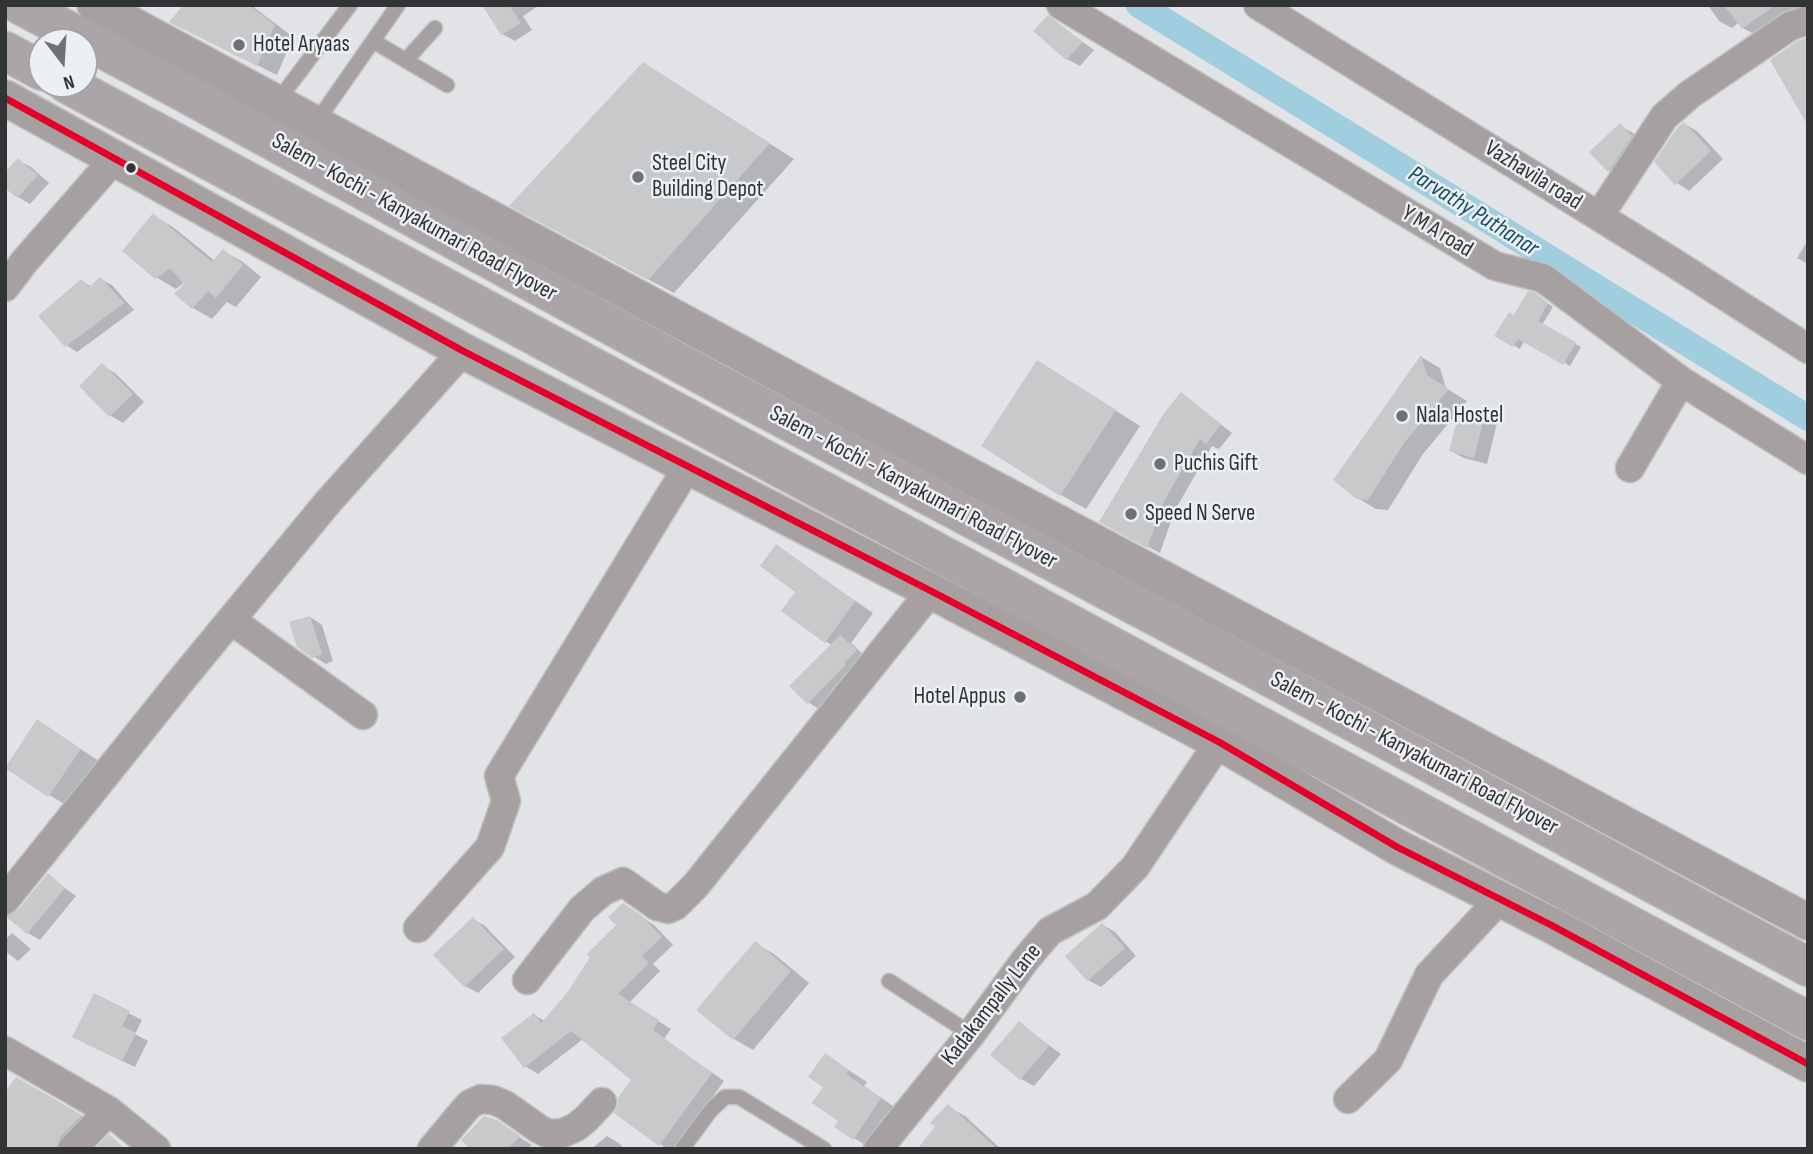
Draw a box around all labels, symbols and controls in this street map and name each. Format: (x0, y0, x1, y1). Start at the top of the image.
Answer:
north arrow (28, 28, 98, 98)
place label: Hotel Aryaas (253, 31, 350, 59)
marker: Hotel Aryaas (231, 37, 247, 53)
text: N (60, 69, 77, 94)
street label: Salem - Kochi - Kanyakumari Road Flyover (267, 128, 561, 308)
street label: Vazhavila road (1479, 135, 1587, 217)
place label: Steel City Building Depot (652, 150, 764, 204)
water label: Parvathy Puthanar (1402, 160, 1544, 264)
unlabelled marker (124, 161, 138, 175)
marker: Steel City Building Depot (630, 169, 646, 185)
street label: Y M A road (1396, 200, 1478, 264)
street label: Salem - Kochi - Kanyakumari Road Flyover (764, 400, 1062, 576)
place label: Nala Hostel (1416, 402, 1503, 430)
marker: Nala Hostel (1394, 408, 1410, 424)
place label: Puchis Gift (1174, 450, 1258, 478)
marker: Puchis Gift (1152, 456, 1168, 472)
place label: Speed N Serve (1145, 500, 1255, 528)
marker: Speed N Serve (1123, 506, 1139, 522)
street label: Salem - Kochi - Kanyakumari Road Flyover (1265, 666, 1563, 842)
place label: Hotel Appus (914, 683, 1006, 711)
marker: Hotel Appus (1012, 689, 1028, 705)
street label: Kadakampally Lane (936, 939, 1048, 1071)

